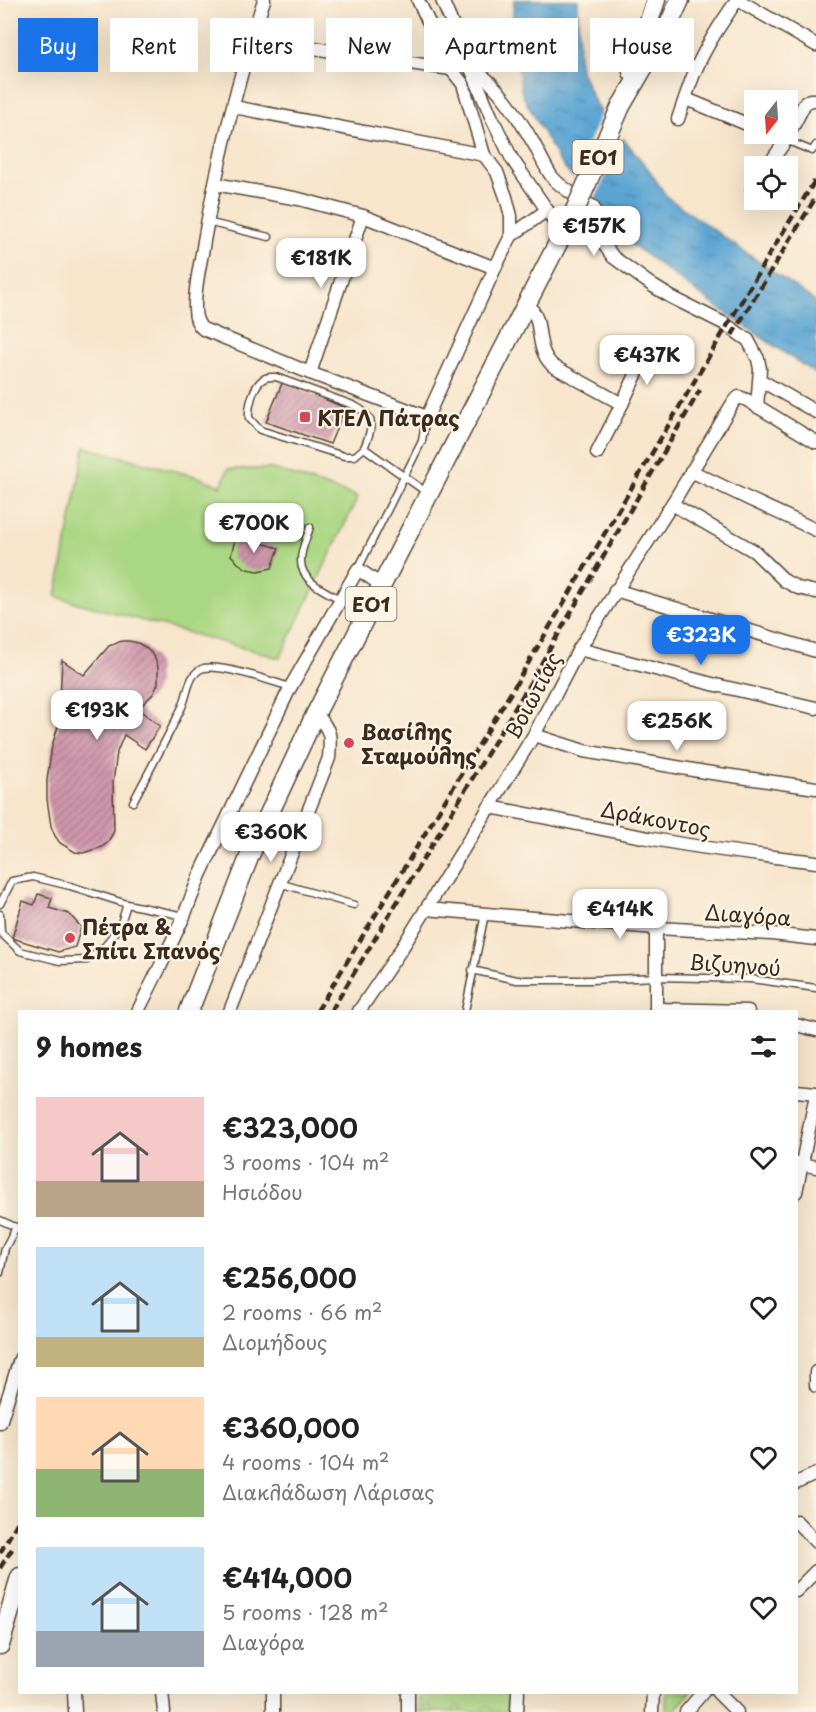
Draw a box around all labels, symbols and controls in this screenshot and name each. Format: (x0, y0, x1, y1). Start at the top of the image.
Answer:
chip: Buy (18, 18, 98, 72)
chip: Rent (110, 18, 198, 72)
chip: Filters (210, 18, 314, 72)
chip: New (326, 18, 412, 72)
chip: Apartment (424, 18, 578, 72)
chip: House (590, 18, 694, 72)
north arrow (744, 90, 798, 144)
map controls (744, 90, 798, 210)
road number: ΕΟ1 (572, 140, 624, 174)
button: locate (744, 156, 798, 210)
pin: €157K (552, 206, 636, 257)
text: €157K (562, 210, 626, 240)
pin: €181K (279, 238, 363, 289)
text: €181K (290, 242, 352, 272)
pin: €437K (605, 335, 689, 386)
text: €437K (614, 339, 680, 369)
place label: ΚΤΕΛ Πάτρας (317, 401, 460, 433)
marker: ΚΤΕΛ Πάτρας (298, 410, 312, 424)
pin: €700K (212, 503, 296, 554)
text: €700K (219, 507, 289, 537)
road number: ΕΟ1 (346, 587, 397, 621)
pin: €323K (659, 615, 743, 666)
text: €323K (666, 619, 736, 649)
street label: Βοιωτίας (496, 646, 568, 744)
pin: €193K (55, 690, 139, 741)
text: €193K (65, 694, 129, 724)
pin: €256K (635, 701, 719, 752)
text: €256K (641, 705, 713, 735)
place label: Βασίλης Σταμούλης (361, 715, 477, 771)
marker: Βασίλης Σταμούλης (342, 736, 356, 750)
street label: Δράκοντος (598, 792, 714, 844)
pin: €360K (229, 812, 313, 863)
text: €360K (235, 816, 307, 846)
pin: €414K (578, 889, 662, 940)
text: €414K (586, 893, 654, 923)
street label: Διαγόρα (704, 895, 793, 933)
place label: Πέτρα & Σπίτι Σπανός (82, 910, 220, 966)
marker: Πέτρα & Σπίτι Σπανός (63, 931, 77, 945)
street label: Βιζυηνού (688, 945, 782, 983)
text: 9 homes (36, 1027, 142, 1066)
icon: filters (747, 1030, 780, 1063)
text: €323,000 (222, 1108, 358, 1147)
icon: home (84, 1121, 156, 1193)
icon: heart (747, 1141, 780, 1174)
text: 3 rooms · 104 m² (222, 1147, 389, 1177)
text: Ησιόδου (222, 1177, 303, 1207)
text: €256,000 (222, 1258, 357, 1297)
icon: home (84, 1271, 156, 1343)
icon: heart (747, 1291, 780, 1324)
text: 2 rooms · 66 m² (222, 1297, 382, 1327)
text: Διομήδους (222, 1327, 327, 1357)
text: €360,000 (222, 1408, 360, 1447)
icon: home (84, 1421, 156, 1493)
icon: heart (747, 1441, 780, 1474)
text: 4 rooms · 104 m² (222, 1447, 389, 1477)
text: Διακλάδωση Λάρισας (222, 1477, 435, 1507)
text: €414,000 (222, 1558, 352, 1597)
icon: home (84, 1571, 156, 1643)
icon: heart (747, 1591, 780, 1624)
text: 5 rooms · 128 m² (222, 1597, 388, 1627)
text: Διαγόρα (222, 1627, 305, 1657)

